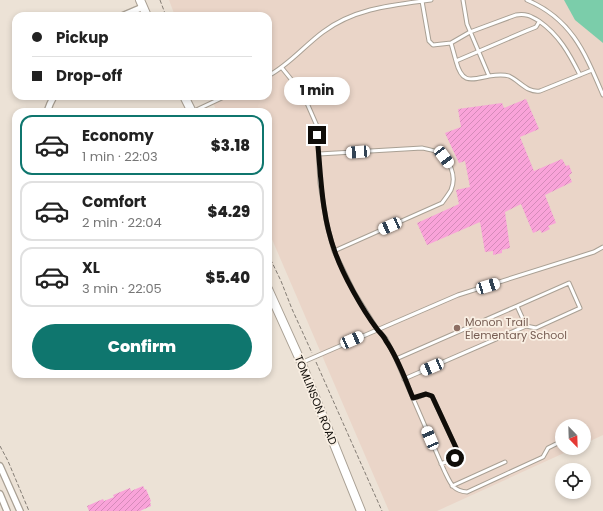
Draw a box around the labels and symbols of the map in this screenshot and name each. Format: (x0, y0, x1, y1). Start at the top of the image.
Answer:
callout: 1 min (284, 77, 350, 105)
route end (308, 126, 326, 144)
car (432, 144, 456, 170)
car (346, 145, 370, 159)
car (377, 216, 403, 236)
car (475, 277, 501, 295)
place label: Monon Trail Elementary School (465, 314, 567, 343)
marker: Monon Trail Elementary School (452, 323, 462, 333)
car (339, 330, 365, 350)
street label: TOMLINSON ROAD (291, 353, 341, 447)
car (419, 357, 445, 377)
north arrow (555, 419, 591, 455)
car (420, 425, 440, 451)
route start (446, 449, 464, 467)

